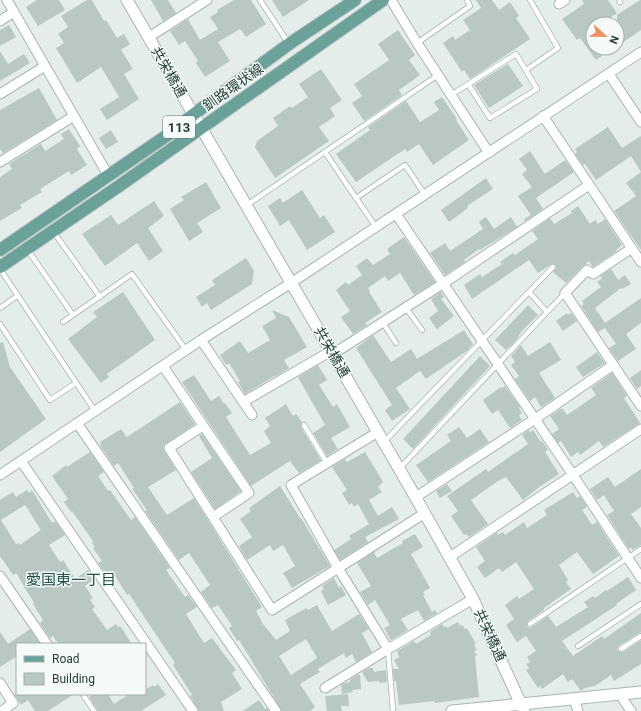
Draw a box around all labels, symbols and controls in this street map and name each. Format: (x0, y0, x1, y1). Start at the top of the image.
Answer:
north arrow (585, 16, 625, 56)
text: N (606, 34, 621, 46)
street label: 共栄橋通 (148, 44, 190, 100)
street label: 釧路環状線 (200, 60, 266, 114)
road number: 113 (163, 116, 195, 138)
street label: 共栄橋通 (311, 324, 353, 380)
district label: 愛国東一丁目 (26, 571, 116, 589)
street label: 共栄橋通 (471, 606, 509, 664)
legend (16, 643, 146, 695)
text: Road (52, 652, 80, 666)
text: Building (52, 672, 95, 686)

